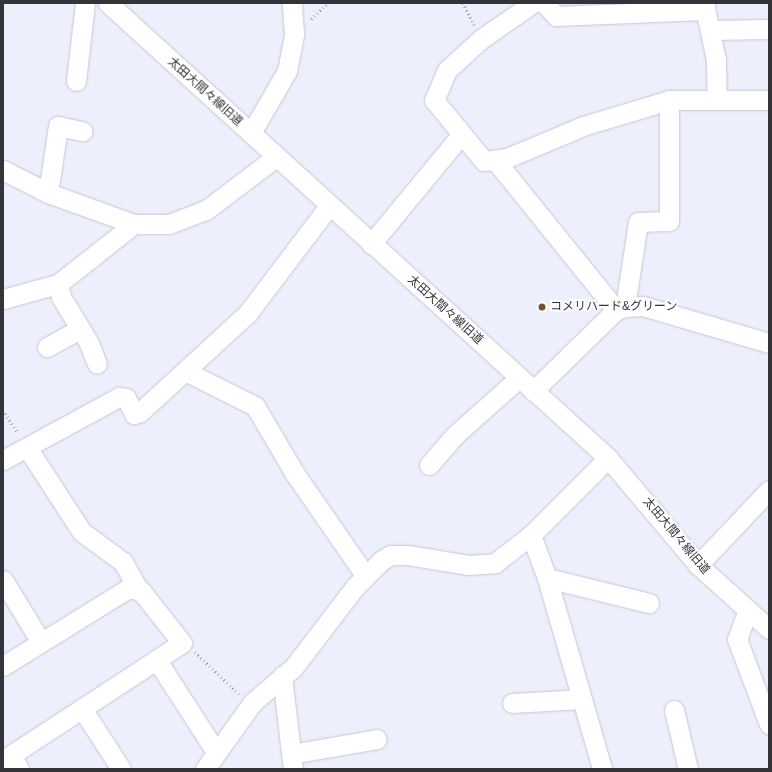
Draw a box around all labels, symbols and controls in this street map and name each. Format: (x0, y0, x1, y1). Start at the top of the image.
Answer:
street label: 太田大間々線旧道 (165, 55, 245, 129)
street label: 太田大間々線旧道 (405, 273, 485, 347)
place label: コメリハード&グリーン (550, 300, 678, 314)
marker: コメリハード&グリーン (537, 302, 547, 312)
street label: 太田大間々線旧道 (640, 495, 712, 577)

